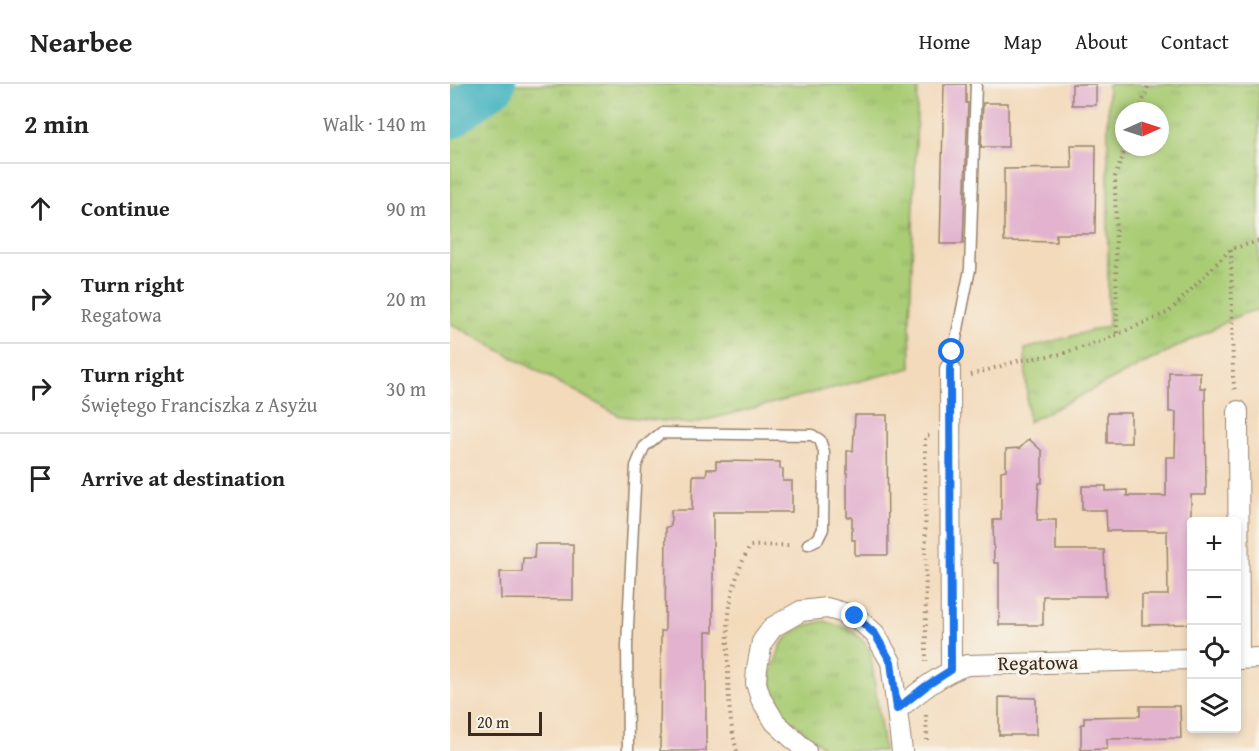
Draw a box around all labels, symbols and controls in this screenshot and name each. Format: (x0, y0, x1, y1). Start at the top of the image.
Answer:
text: Nearbee (30, 21, 133, 62)
text: Home (919, 26, 970, 57)
text: Map (1003, 26, 1042, 57)
text: About (1075, 26, 1128, 57)
text: Contact (1161, 26, 1229, 57)
north arrow (1115, 102, 1169, 156)
text: 2 min (24, 104, 89, 143)
text: Walk · 140 m (323, 109, 426, 138)
icon: ahead (24, 192, 57, 225)
text: Continue (81, 192, 170, 224)
text: 90 m (386, 194, 426, 223)
text: Turn right (81, 268, 184, 300)
icon: right (24, 282, 57, 315)
text: 20 m (386, 284, 426, 313)
text: Regatowa (81, 300, 162, 329)
route start (938, 338, 964, 364)
text: Turn right (81, 358, 184, 390)
icon: right (24, 372, 57, 405)
text: 30 m (386, 374, 426, 403)
text: Świętego Franciszka z Asyżu (81, 390, 317, 419)
icon: arrive (24, 462, 57, 495)
text: Arrive at destination (81, 462, 285, 494)
map controls (1187, 517, 1241, 733)
button: + (1187, 517, 1241, 571)
button: − (1187, 571, 1241, 625)
route end (841, 602, 867, 628)
button: locate (1187, 625, 1241, 679)
street label: Regatowa (997, 647, 1079, 677)
button: layers (1187, 679, 1241, 733)
scale bar (468, 709, 542, 736)
text: 20 m (477, 710, 509, 734)

